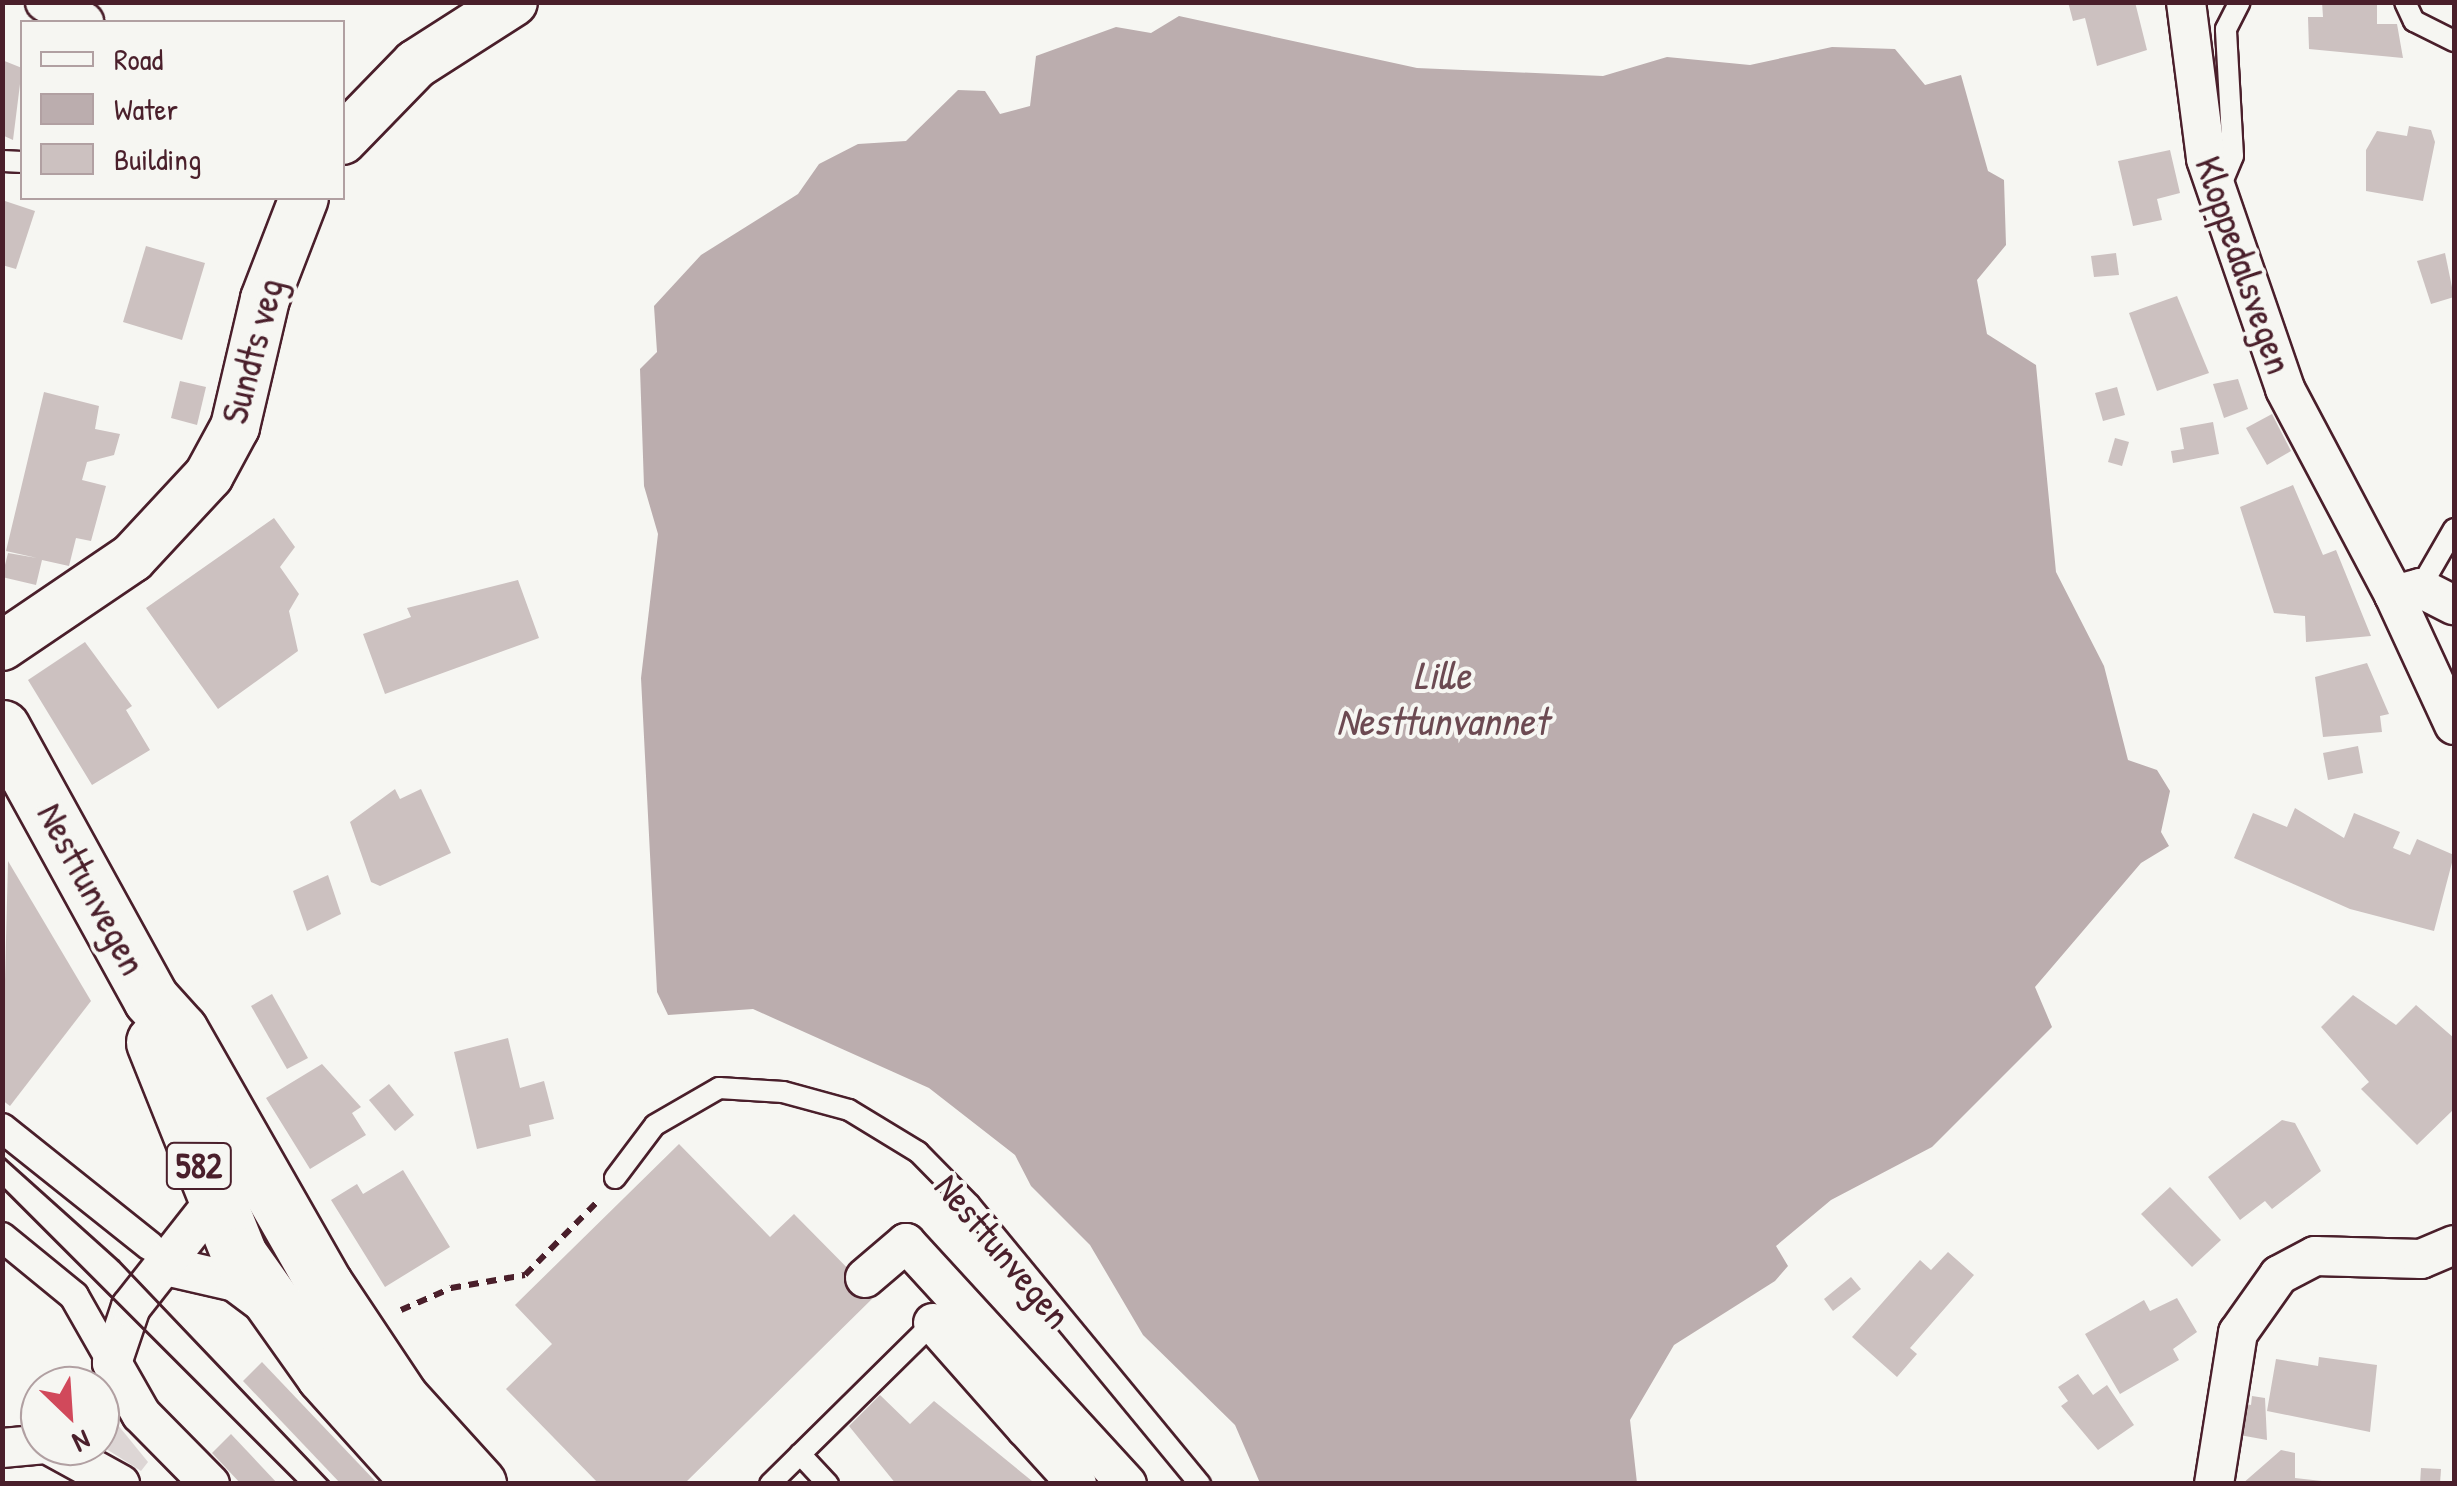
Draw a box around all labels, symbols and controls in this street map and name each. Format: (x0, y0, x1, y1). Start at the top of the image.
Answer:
legend (20, 20, 345, 200)
text: Road (114, 39, 163, 79)
text: Water (114, 89, 178, 129)
text: Building (114, 139, 201, 179)
street label: Kloppedalsvegen (2186, 150, 2302, 380)
street label: Sundts veg (211, 273, 293, 429)
water label: Lille Nesttunvannet (1336, 650, 1548, 744)
street label: Nesttunvegen (28, 795, 156, 983)
road number: 582 (164, 1136, 234, 1196)
street label: Nesttunvegen (925, 1164, 1081, 1338)
north arrow (20, 1366, 120, 1466)
text: N (67, 1421, 97, 1462)

